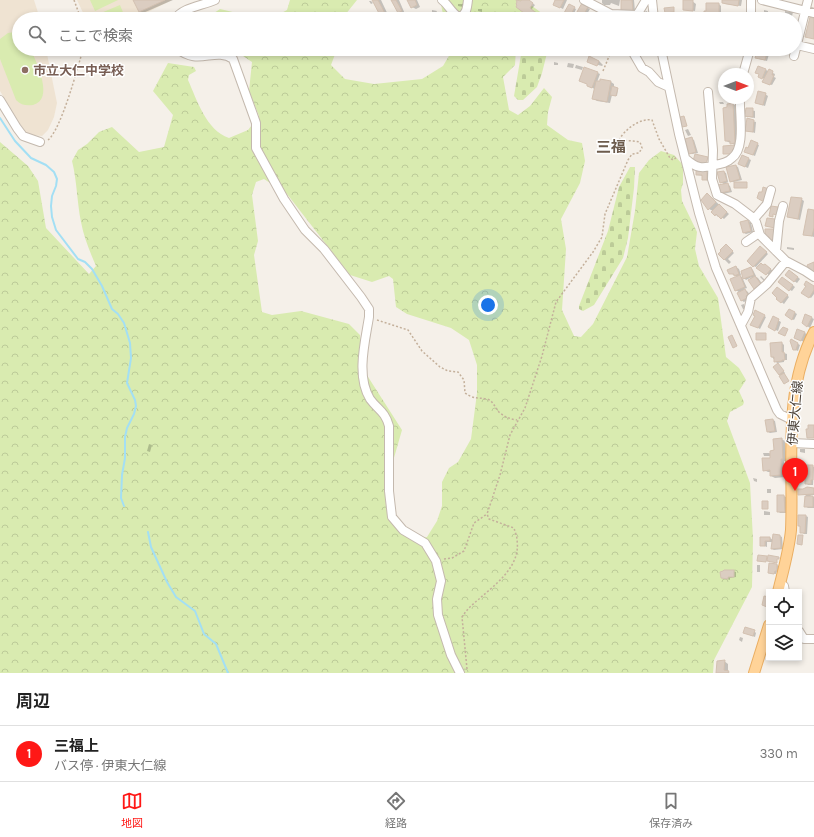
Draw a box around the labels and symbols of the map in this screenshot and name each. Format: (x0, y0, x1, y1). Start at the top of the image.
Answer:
place label: 市立大仁中学校 (33, 63, 124, 78)
marker: 市立大仁中学校 (20, 65, 30, 75)
north arrow (718, 68, 754, 104)
district label: 三福 (596, 138, 626, 156)
your location (478, 295, 498, 315)
street label: 伊東大仁線 (785, 380, 805, 446)
pin: 1 (782, 458, 808, 491)

